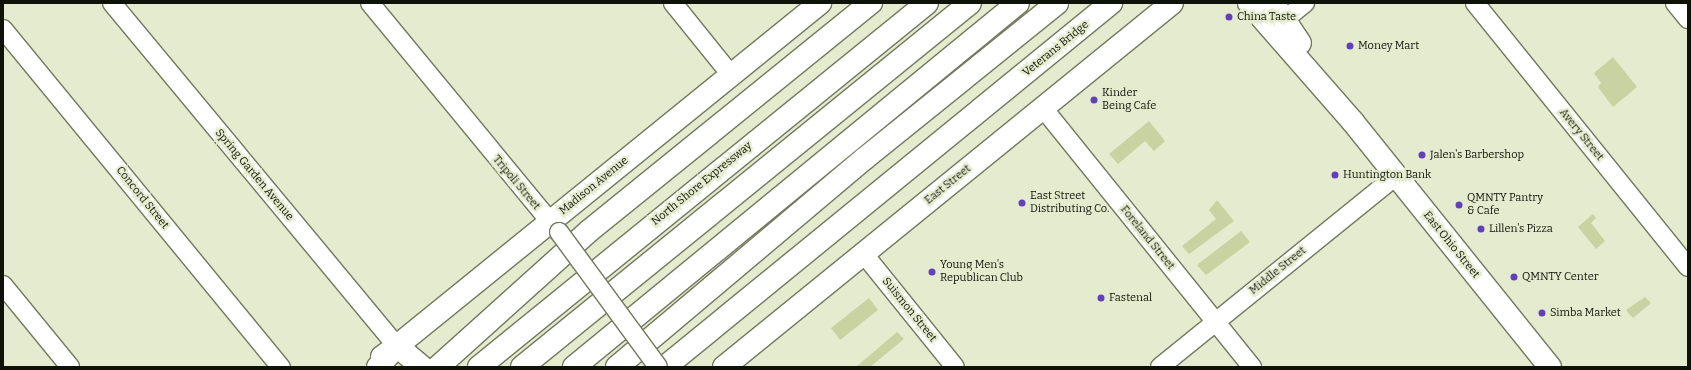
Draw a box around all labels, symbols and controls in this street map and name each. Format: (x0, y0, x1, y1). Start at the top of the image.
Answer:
place label: China Taste (1237, 10, 1296, 24)
marker: China Taste (1224, 12, 1234, 22)
street label: Veterans Bridge (1020, 18, 1092, 80)
place label: Money Mart (1358, 39, 1419, 53)
marker: Money Mart (1345, 41, 1355, 51)
place label: Kinder Being Cafe (1102, 87, 1156, 113)
marker: Kinder Being Cafe (1089, 95, 1099, 105)
street label: Avery Street (1556, 106, 1606, 164)
street label: Spring Garden Avenue (212, 127, 296, 223)
street label: North Shore Expressway (649, 139, 755, 229)
place label: Jalen's Barbershop (1430, 148, 1524, 162)
marker: Jalen's Barbershop (1417, 150, 1427, 160)
street label: Tripoli Street (489, 153, 543, 213)
street label: Madison Avenue (557, 154, 631, 218)
street label: East Street (922, 163, 974, 207)
street label: Concord Street (113, 164, 171, 232)
place label: Huntington Bank (1343, 168, 1431, 182)
marker: Huntington Bank (1330, 170, 1340, 180)
place label: East Street Distributing Co. (1030, 190, 1109, 216)
place label: QMNTY Pantry & Cafe (1467, 192, 1543, 218)
marker: East Street Distributing Co. (1017, 198, 1027, 208)
marker: QMNTY Pantry & Cafe (1454, 200, 1464, 210)
street label: Foreland Street (1117, 203, 1177, 273)
street label: East Ohio Street (1420, 209, 1482, 281)
place label: Lillen's Pizza (1489, 222, 1553, 236)
marker: Lillen's Pizza (1476, 224, 1486, 234)
street label: Middle Street (1247, 244, 1309, 298)
place label: Young Men's Republican Club (940, 259, 1023, 285)
marker: Young Men's Republican Club (927, 267, 937, 277)
place label: QMNTY Center (1522, 270, 1599, 284)
marker: QMNTY Center (1509, 272, 1519, 282)
street label: Suismon Street (879, 275, 939, 345)
place label: Fastenal (1109, 291, 1152, 305)
marker: Fastenal (1096, 293, 1106, 303)
place label: Simba Market (1550, 306, 1621, 320)
marker: Simba Market (1537, 308, 1547, 318)

